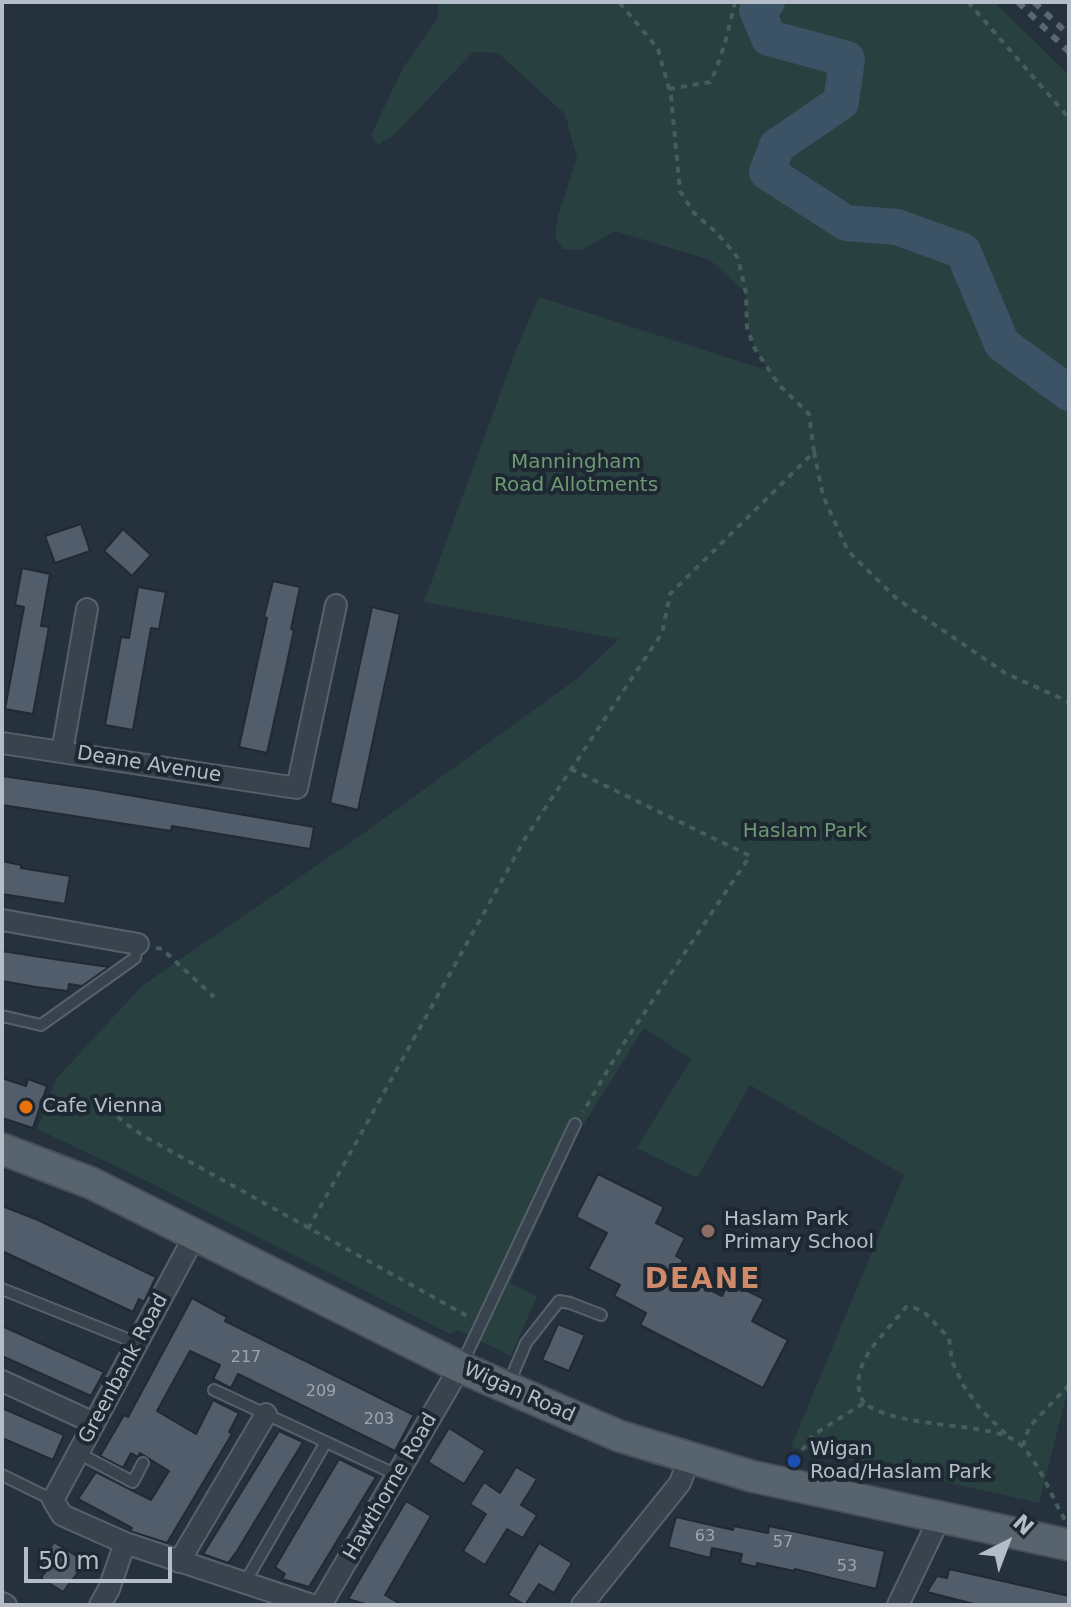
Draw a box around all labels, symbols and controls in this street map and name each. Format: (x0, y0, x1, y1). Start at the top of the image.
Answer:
park label: Manningham Road Allotments (494, 451, 658, 498)
street label: Deane Avenue (75, 742, 223, 788)
park label: Haslam Park (743, 820, 867, 844)
place label: Cafe Vienna (42, 1095, 163, 1119)
marker: Cafe Vienna (17, 1098, 35, 1116)
place label: Haslam Park Primary School (724, 1208, 874, 1255)
marker: Haslam Park Primary School (699, 1222, 717, 1240)
district label: DEANE (645, 1264, 761, 1298)
street label: Greenbank Road (74, 1290, 174, 1448)
house number: 217 (231, 1348, 261, 1368)
street label: Wigan Road (460, 1358, 578, 1428)
house number: 209 (306, 1382, 336, 1402)
street label: Hawthorne Road (339, 1409, 443, 1565)
house number: 203 (364, 1410, 394, 1430)
place label: Wigan Road/Haslam Park (810, 1438, 992, 1485)
marker: Wigan Road/Haslam Park (785, 1452, 803, 1470)
north arrow (967, 1503, 1047, 1583)
text: N (1008, 1509, 1039, 1540)
house number: 63 (695, 1527, 715, 1547)
scale bar (28, 1531, 176, 1581)
house number: 57 (773, 1533, 793, 1553)
text: 50 m (38, 1547, 100, 1575)
house number: 53 (837, 1557, 857, 1577)

